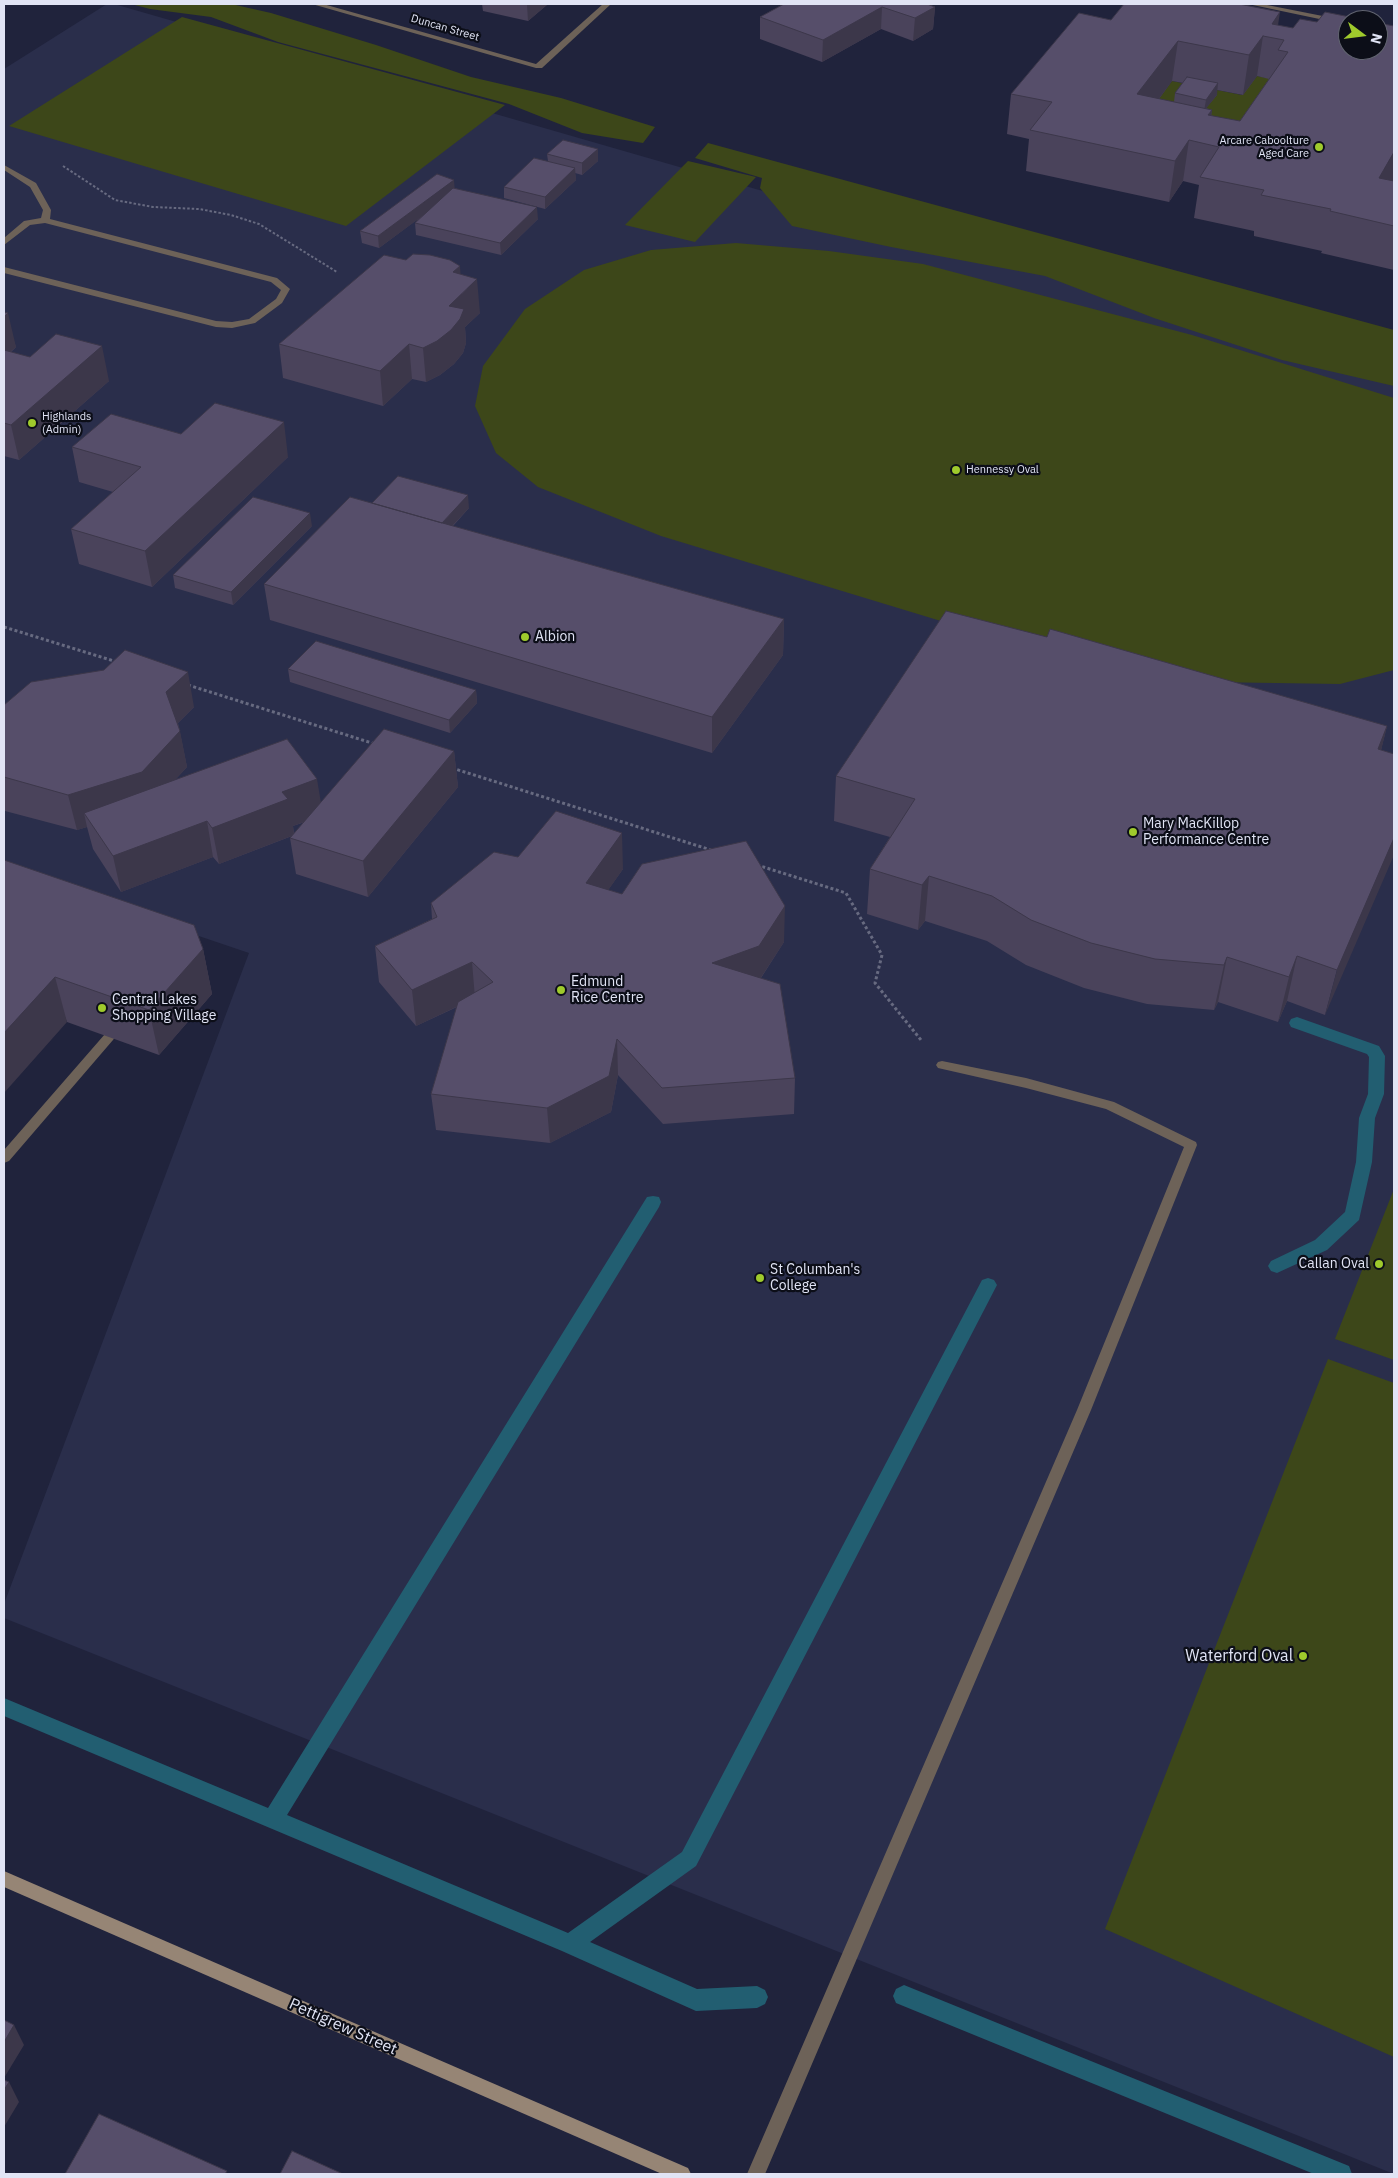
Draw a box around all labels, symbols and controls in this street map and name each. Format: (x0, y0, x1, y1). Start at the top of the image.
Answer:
north arrow (1338, 10, 1388, 60)
street label: Duncan Street (409, 12, 481, 44)
text: N (1367, 31, 1387, 46)
place label: Arcare Caboolture Aged Care (1219, 134, 1309, 160)
marker: Arcare Caboolture Aged Care (1313, 141, 1325, 153)
place label: Highlands (Admin) (42, 410, 91, 436)
marker: Highlands (Admin) (26, 417, 38, 429)
place label: Hennessy Oval (966, 463, 1039, 477)
marker: Hennessy Oval (950, 464, 962, 476)
place label: Albion (535, 629, 575, 645)
marker: Albion (519, 631, 531, 643)
place label: Mary MacKillop Performance Centre (1143, 816, 1269, 849)
marker: Mary MacKillop Performance Centre (1127, 826, 1139, 838)
place label: Edmund Rice Centre (571, 974, 643, 1006)
marker: Edmund Rice Centre (555, 984, 567, 996)
place label: Central Lakes Shopping Village (112, 992, 216, 1024)
marker: Central Lakes Shopping Village (96, 1002, 108, 1014)
place label: Callan Oval (1299, 1256, 1369, 1272)
marker: Callan Oval (1373, 1258, 1385, 1270)
place label: St Columban's College (770, 1262, 860, 1294)
marker: St Columban's College (754, 1272, 766, 1284)
place label: Waterford Oval (1185, 1646, 1293, 1666)
marker: Waterford Oval (1297, 1650, 1309, 1662)
street label: Pettigrew Street (286, 1995, 400, 2059)

